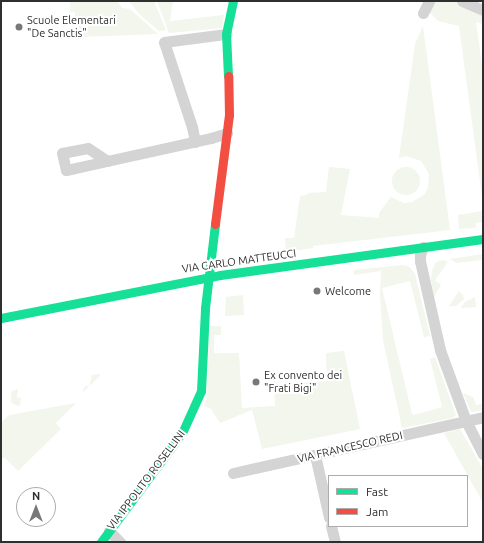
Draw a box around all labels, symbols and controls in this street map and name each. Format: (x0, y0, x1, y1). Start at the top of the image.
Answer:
place label: Scuole Elementari "De Sanctis" (27, 14, 116, 40)
marker: Scuole Elementari "De Sanctis" (14, 22, 24, 32)
street label: VIA CARLO MATTEUCCI (181, 246, 297, 276)
place label: Welcome (325, 284, 371, 298)
marker: Welcome (312, 286, 322, 296)
place label: Ex convento dei "Frati Bigi" (264, 369, 342, 395)
marker: Ex convento dei "Frati Bigi" (251, 377, 261, 387)
street label: VIA IPPOLITO ROSELLINI (104, 428, 188, 532)
street label: VIA FRANCESCO REDI (296, 428, 404, 466)
legend (328, 475, 468, 527)
text: Fast (366, 485, 388, 498)
north arrow (16, 487, 56, 527)
text: N (32, 490, 40, 502)
text: Jam (366, 505, 388, 518)

